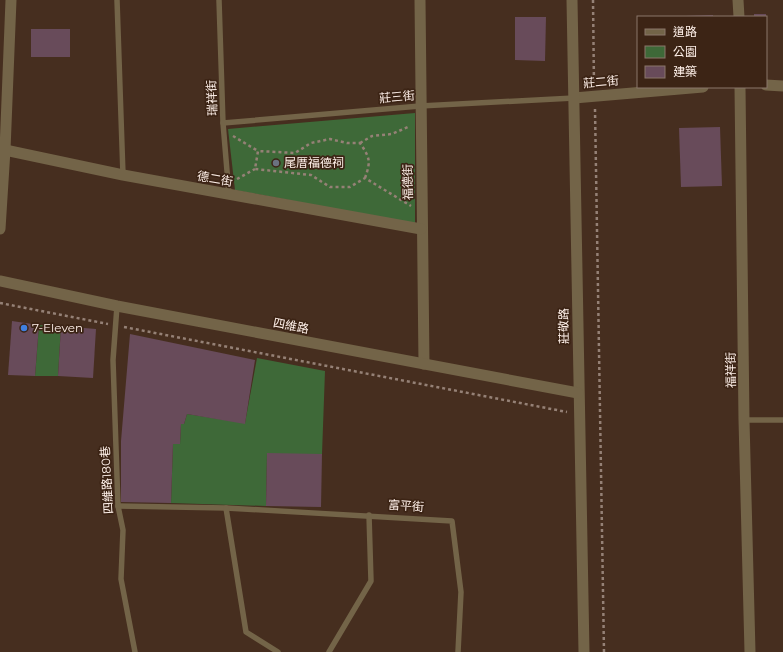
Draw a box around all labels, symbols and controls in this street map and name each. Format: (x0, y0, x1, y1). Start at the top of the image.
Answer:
legend (637, 16, 767, 88)
text: 道路 (673, 24, 697, 39)
text: 公園 (673, 44, 697, 59)
text: 建築 (673, 64, 697, 79)
street label: 莊二街 (582, 72, 620, 91)
street label: 瑞祥街 (203, 80, 220, 116)
street label: 莊三街 (378, 87, 416, 106)
place label: 尾厝福德祠 (284, 155, 344, 170)
marker: 尾厝福德祠 (271, 158, 281, 168)
street label: 福德街 (400, 164, 415, 200)
street label: 德二街 (196, 168, 234, 189)
street label: 莊敬路 (556, 308, 571, 344)
street label: 四維路 (272, 315, 310, 336)
place label: 7-Eleven (32, 320, 83, 335)
marker: 7-Eleven (19, 323, 29, 333)
street label: 福祥街 (723, 352, 738, 388)
street label: 四維路180巷 (97, 446, 116, 514)
street label: 富平街 (388, 497, 425, 514)

